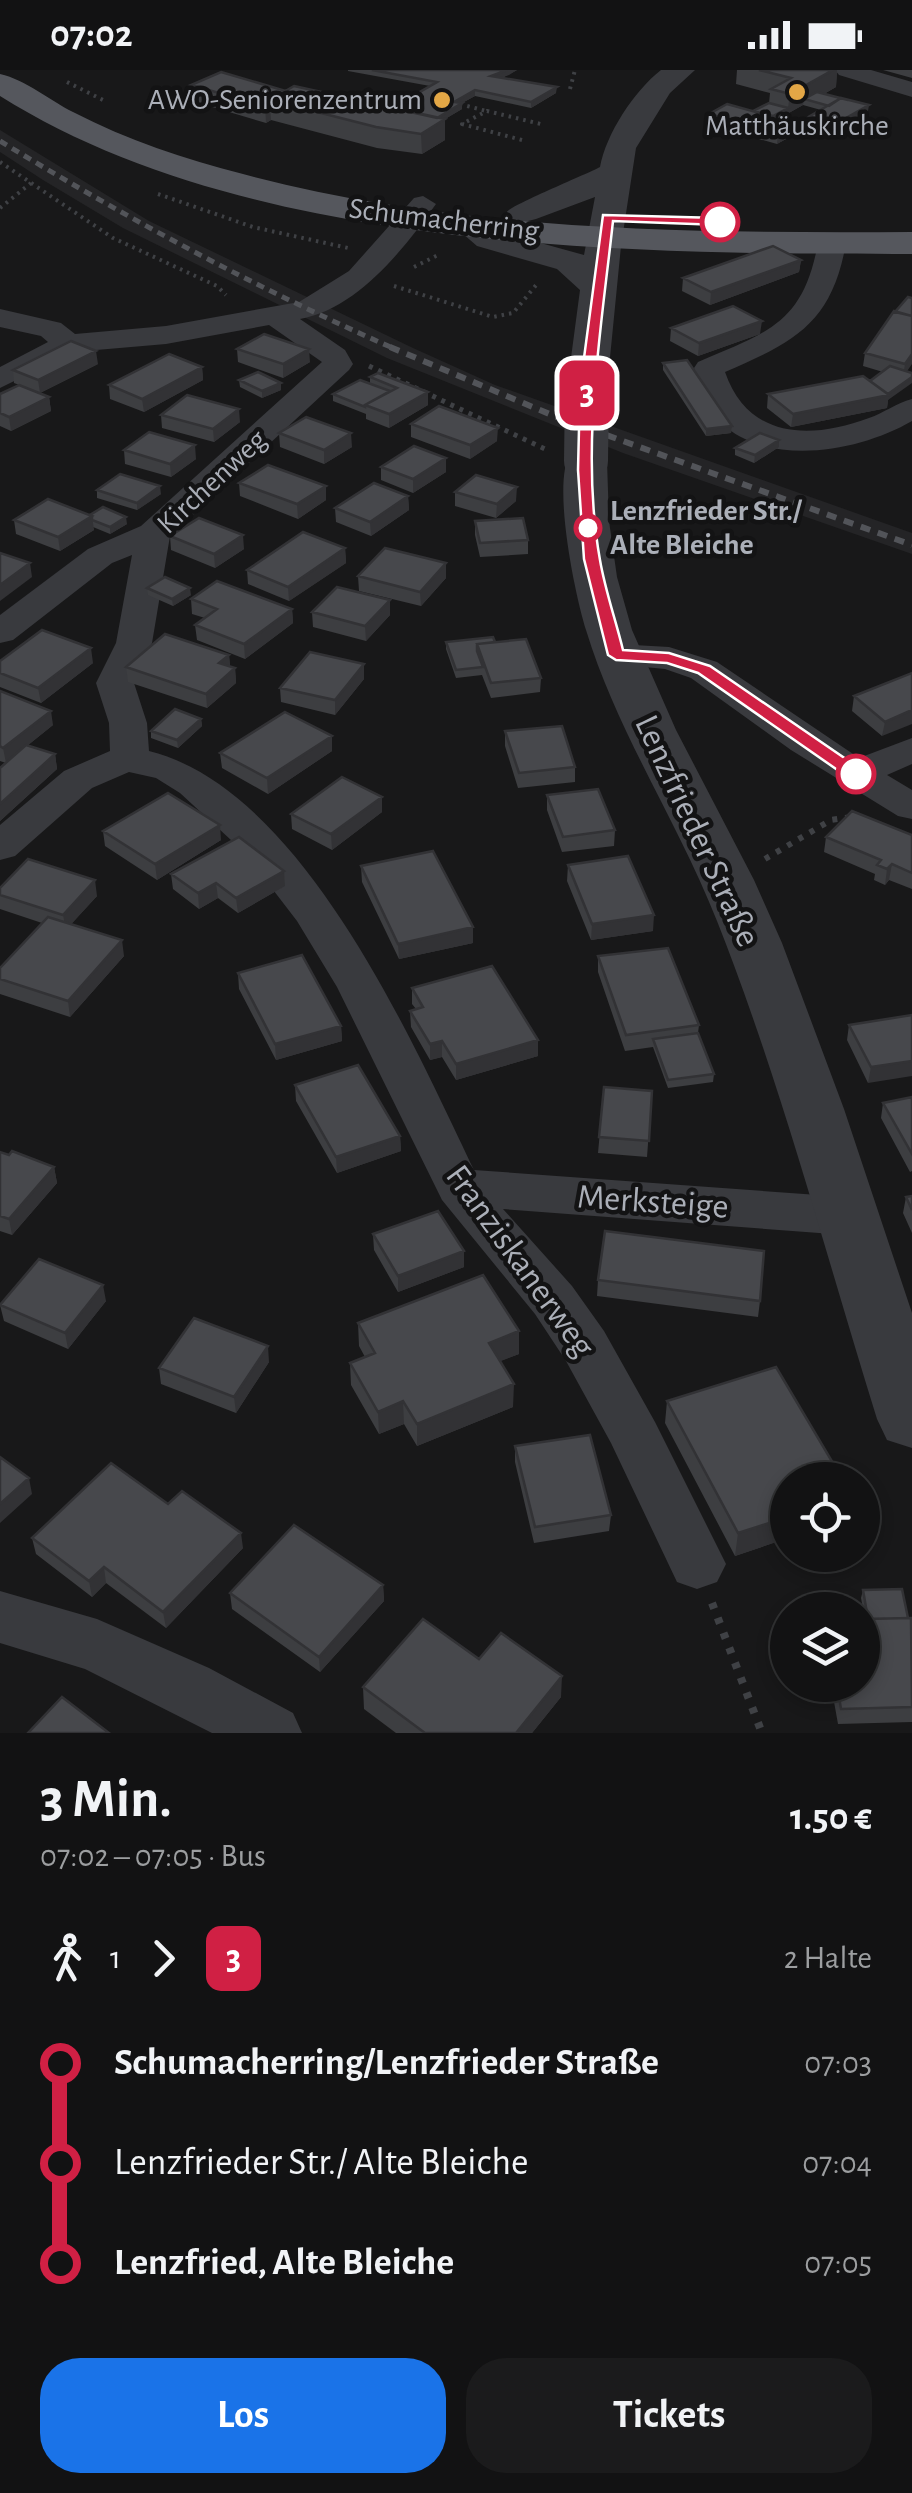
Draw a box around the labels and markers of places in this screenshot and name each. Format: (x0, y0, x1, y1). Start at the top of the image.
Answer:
marker: Matthäuskirche (786, 81, 808, 103)
place label: AWO-Seniorenzentrum (148, 85, 422, 115)
marker: AWO-Seniorenzentrum (431, 89, 453, 111)
place label: Matthäuskirche (705, 111, 889, 141)
unlabelled marker (701, 203, 739, 241)
place label: Lenzfrieder Str./ Alte Bleiche (610, 496, 803, 560)
marker: Lenzfrieder Str./ Alte Bleiche (575, 515, 601, 541)
unlabelled marker (837, 755, 875, 793)

